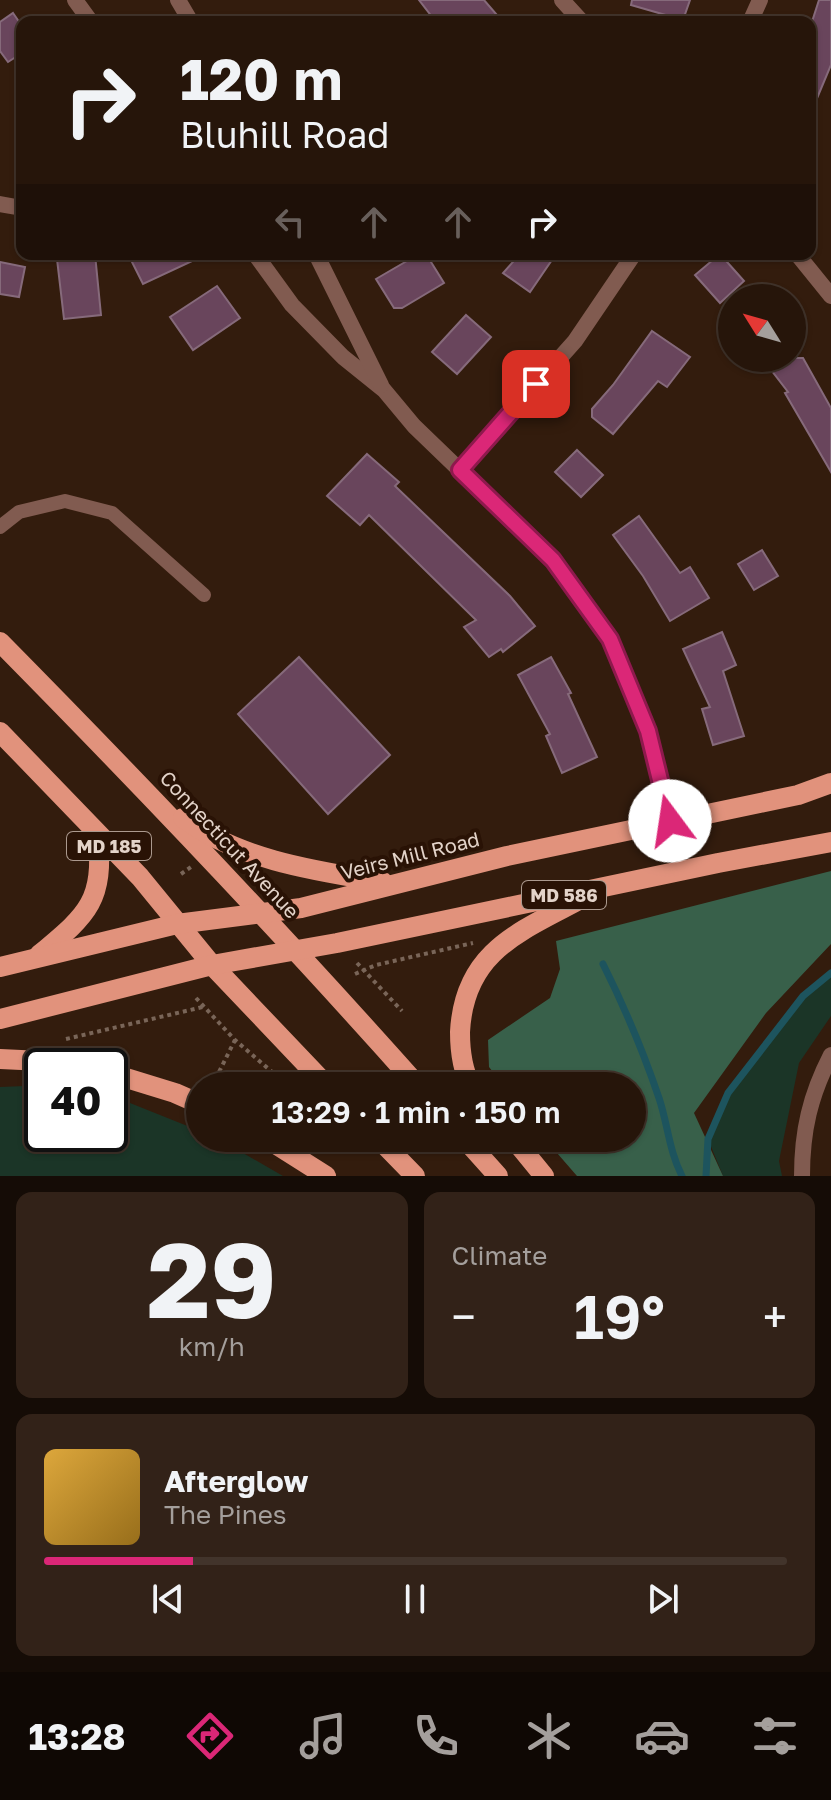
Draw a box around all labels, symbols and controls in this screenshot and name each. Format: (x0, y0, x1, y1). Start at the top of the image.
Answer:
text: 120 m (180, 45, 342, 112)
icon: right (48, 48, 152, 152)
text: Bluhill Road (180, 113, 389, 156)
icon: left (268, 200, 312, 244)
icon: ahead (352, 200, 396, 244)
icon: ahead (436, 200, 480, 244)
icon: right (520, 200, 564, 244)
north arrow (718, 284, 806, 372)
map controls (718, 284, 806, 372)
pin (502, 350, 570, 418)
icon: arrive (514, 362, 558, 406)
street label: Connecticut Avenue (156, 765, 304, 923)
position arrow (628, 779, 712, 863)
street label: Veirs Mill Road (338, 826, 482, 884)
road number: MD 185 (67, 832, 151, 860)
road number: MD 586 (522, 881, 606, 909)
speed limit sign: 40 (24, 1048, 128, 1152)
text: 13:29 · 1 min · 150 m (272, 1094, 561, 1130)
text: 29 (147, 1216, 276, 1341)
text: Climate (452, 1240, 547, 1271)
text: 19° (574, 1280, 665, 1352)
text: − (452, 1290, 476, 1343)
text: + (763, 1290, 787, 1343)
text: km/h (179, 1331, 245, 1362)
text: Afterglow (164, 1463, 308, 1499)
text: The Pines (164, 1499, 287, 1530)
icon: previous (146, 1577, 190, 1621)
icon: pause (393, 1577, 437, 1621)
icon: next (641, 1577, 685, 1621)
icon: directions (182, 1708, 238, 1764)
icon: music (295, 1708, 351, 1764)
icon: phone (408, 1708, 464, 1764)
icon: climate (521, 1708, 577, 1764)
icon: car (634, 1708, 690, 1764)
icon: filters (747, 1708, 803, 1764)
text: 13:28 (28, 1715, 125, 1758)

